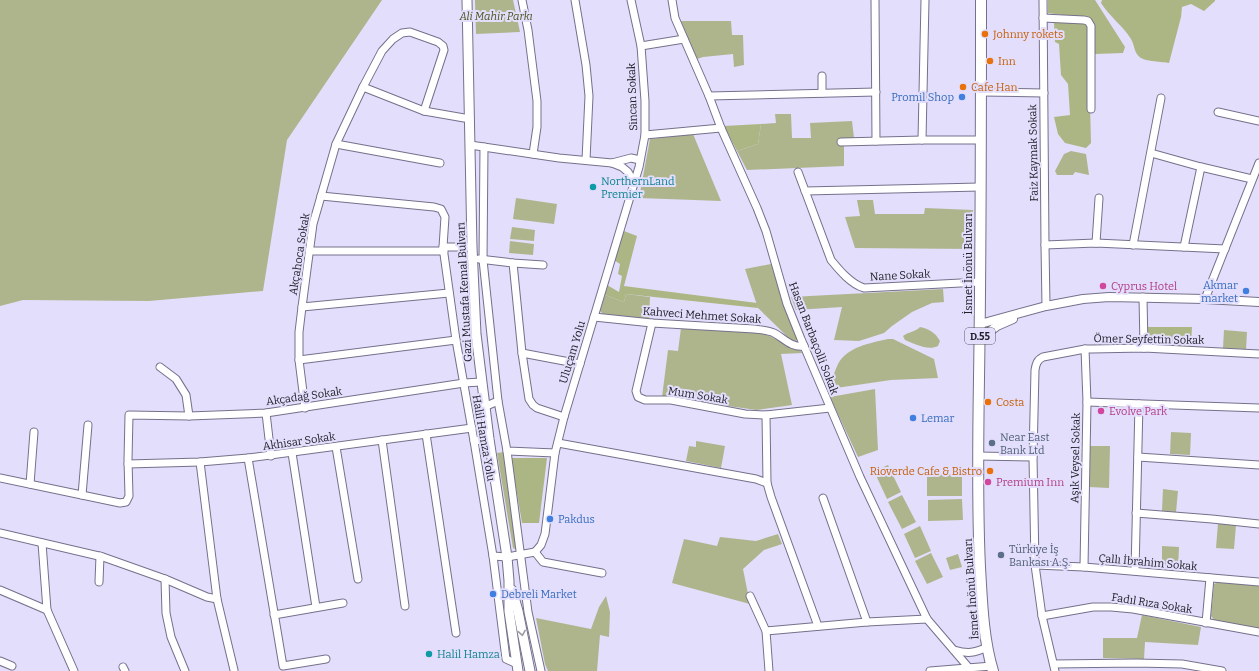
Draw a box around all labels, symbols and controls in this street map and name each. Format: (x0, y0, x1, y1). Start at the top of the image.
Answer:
park label: Ali Mahir Parkı (458, 10, 533, 23)
place label: Johnny rokets (992, 28, 1063, 41)
marker: Johnny rokets (980, 29, 990, 39)
place label: Inn (998, 55, 1016, 68)
marker: Inn (985, 56, 995, 66)
street label: Sincan Sokak (625, 62, 640, 131)
place label: Cafe Han (971, 81, 1017, 94)
marker: Cafe Han (958, 82, 968, 92)
place label: Promil Shop (891, 91, 954, 104)
marker: Promil Shop (957, 92, 967, 102)
street label: Faiz Kaymak Sokak (1026, 103, 1041, 202)
place label: NorthernLand Premier (601, 175, 675, 201)
marker: NorthernLand Premier (588, 182, 598, 192)
street label: Akçahoca Sokak (287, 211, 313, 296)
street label: İsmet İnönü Bulvarı (961, 213, 975, 315)
street label: Gazi Mustafa Kemal Bulvarı (454, 221, 475, 362)
street label: Nane Sokak (869, 267, 931, 284)
place label: Akmar market (1201, 279, 1238, 305)
street label: Hasan Barbaçolli Sokak (786, 280, 841, 397)
place label: Cyprus Hotel (1111, 280, 1177, 293)
marker: Cyprus Hotel (1098, 281, 1108, 291)
marker: Akmar market (1241, 286, 1251, 296)
street label: Kahveci Mehmet Sokak (642, 305, 762, 326)
street label: Uluçam Yolu (557, 319, 588, 385)
road number: D.55 (965, 328, 995, 344)
street label: Ömer Seyfettin Sokak (1094, 332, 1205, 347)
street label: Mum Sokak (667, 384, 729, 407)
street label: Akçadağ Sokak (265, 385, 344, 408)
street label: Halil Hamza Yolu (470, 394, 498, 482)
place label: Costa (996, 396, 1024, 409)
marker: Costa (983, 397, 993, 407)
place label: Evolve Park (1109, 405, 1168, 418)
marker: Evolve Park (1096, 406, 1106, 416)
place label: Lemar (921, 412, 954, 425)
street label: Aşık Veysel Sokak (1068, 412, 1083, 503)
marker: Lemar (908, 413, 918, 423)
street label: Akhisar Sokak (262, 430, 337, 453)
place label: Near East Bank Ltd (1000, 431, 1050, 457)
marker: Near East Bank Ltd (987, 438, 997, 448)
place label: Rioverde Cafe & Bistro (870, 465, 982, 478)
marker: Rioverde Cafe & Bistro (985, 466, 995, 476)
place label: Premium Inn (996, 476, 1064, 489)
marker: Premium Inn (983, 477, 993, 487)
place label: Pakdus (558, 513, 595, 526)
marker: Pakdus (545, 514, 555, 524)
street label: İsmet İnönü Bulvarı (960, 537, 982, 640)
place label: Türkiye İş Bankası A.Ş. (1009, 542, 1070, 569)
marker: Türkiye İş Bankası A.Ş. (996, 550, 1006, 560)
street label: Çallı İbrahim Sokak (1098, 551, 1199, 573)
place label: Debreli Market (501, 588, 577, 601)
marker: Debreli Market (488, 589, 498, 599)
street label: Fadıl Rıza Sokak (1111, 591, 1194, 616)
one-way arrow (518, 629, 526, 636)
place label: Halil Hamza (437, 648, 500, 661)
marker: Halil Hamza (424, 649, 434, 659)

